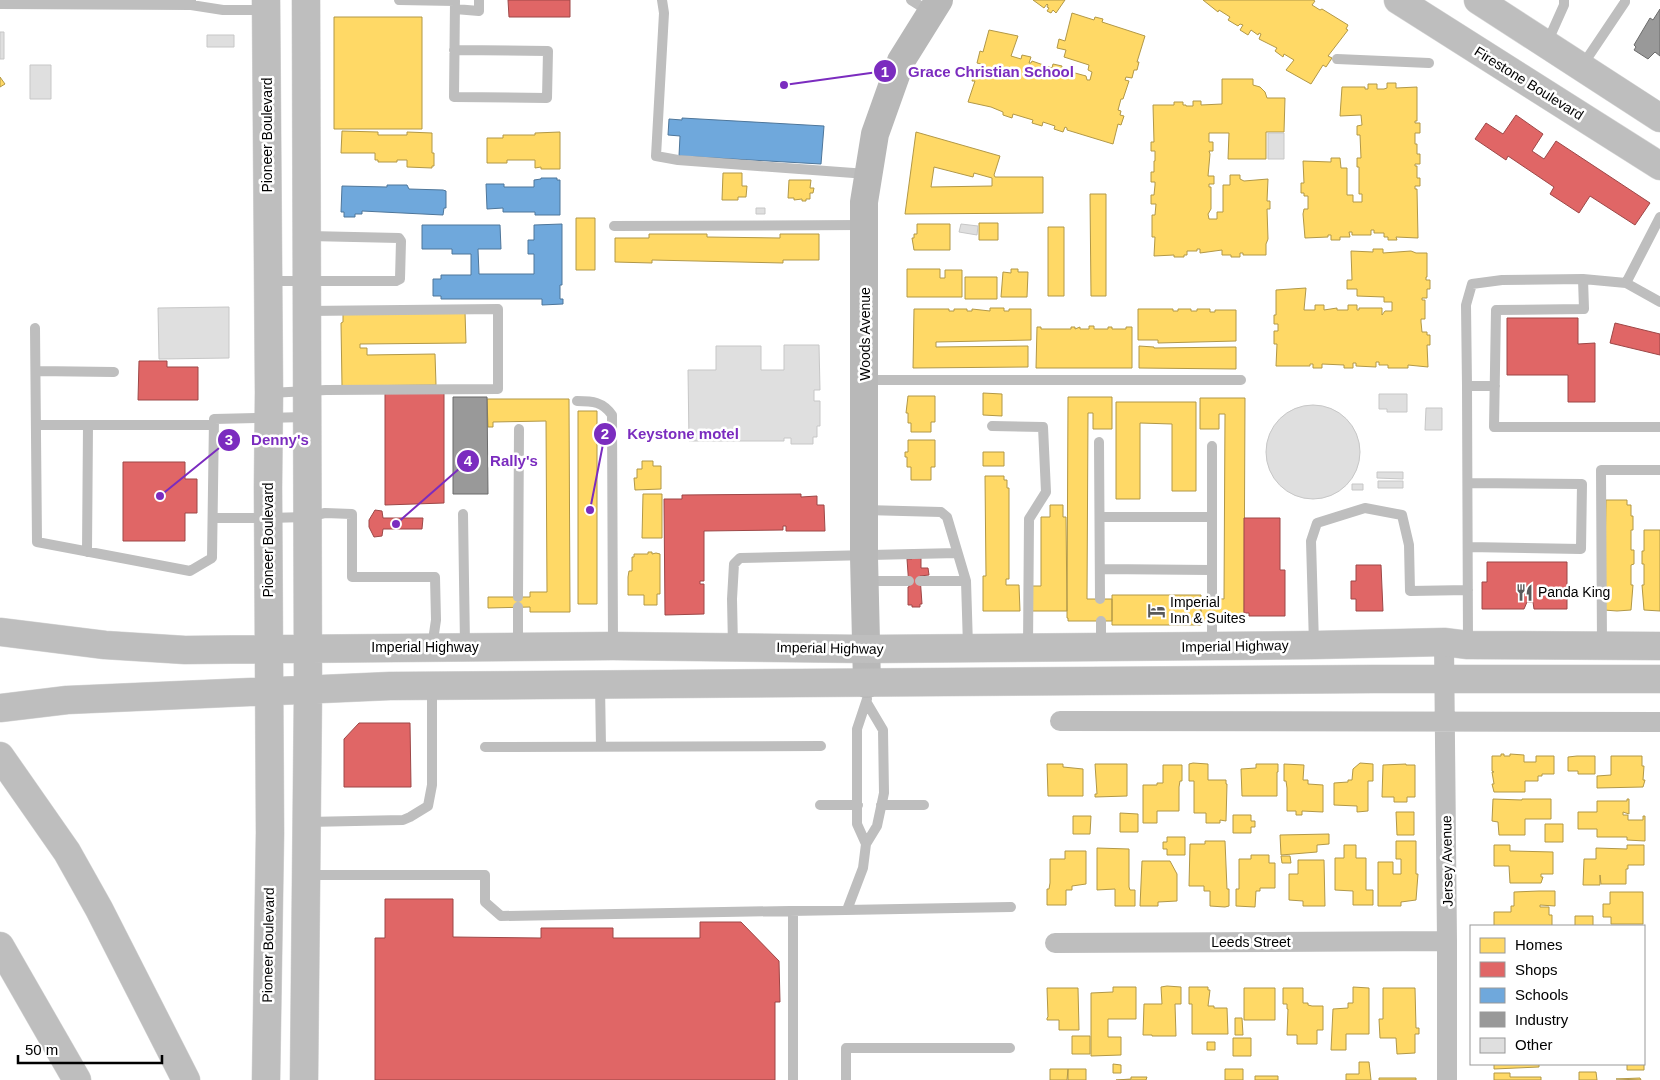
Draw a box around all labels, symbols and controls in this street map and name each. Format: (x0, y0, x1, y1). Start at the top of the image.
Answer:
street label: Firestone Boulevard (1472, 43, 1586, 123)
callout: Grace Christian School (873, 56, 1084, 86)
text: 1 (881, 63, 889, 80)
text: Grace Christian School (908, 63, 1074, 80)
street label: Pioneer Boulevard (259, 77, 275, 193)
street label: Woods Avenue (857, 287, 873, 381)
callout: Keystone motel (592, 419, 749, 449)
callout: Denny's (216, 425, 319, 455)
text: 2 (601, 425, 609, 442)
text: Keystone motel (627, 425, 739, 442)
text: 3 (225, 431, 233, 448)
text: Denny's (251, 431, 309, 448)
callout: Rally's (455, 446, 548, 476)
text: 4 (464, 452, 473, 469)
text: Rally's (490, 452, 538, 469)
street label: Pioneer Boulevard (260, 482, 276, 598)
restaurant icon: Panda King (1514, 582, 1534, 602)
place label: Panda King (1538, 584, 1610, 600)
place label: Imperial Inn & Suites (1170, 594, 1246, 626)
hotel icon: Imperial Inn & Suites (1146, 600, 1166, 620)
street label: Imperial Highway (1181, 637, 1289, 655)
street label: Imperial Highway (371, 639, 479, 655)
street label: Imperial Highway (776, 639, 884, 657)
street label: Jersey Avenue (1438, 815, 1456, 907)
street label: Pioneer Boulevard (259, 887, 277, 1003)
legend (1470, 925, 1645, 1065)
street label: Leeds Street (1211, 934, 1291, 950)
text: Homes (1515, 936, 1563, 953)
text: Shops (1515, 961, 1558, 978)
text: Schools (1515, 986, 1568, 1003)
text: Industry (1515, 1011, 1569, 1028)
scale bar (18, 1032, 161, 1064)
text: Other (1515, 1036, 1553, 1053)
text: 50 m (25, 1041, 58, 1058)

